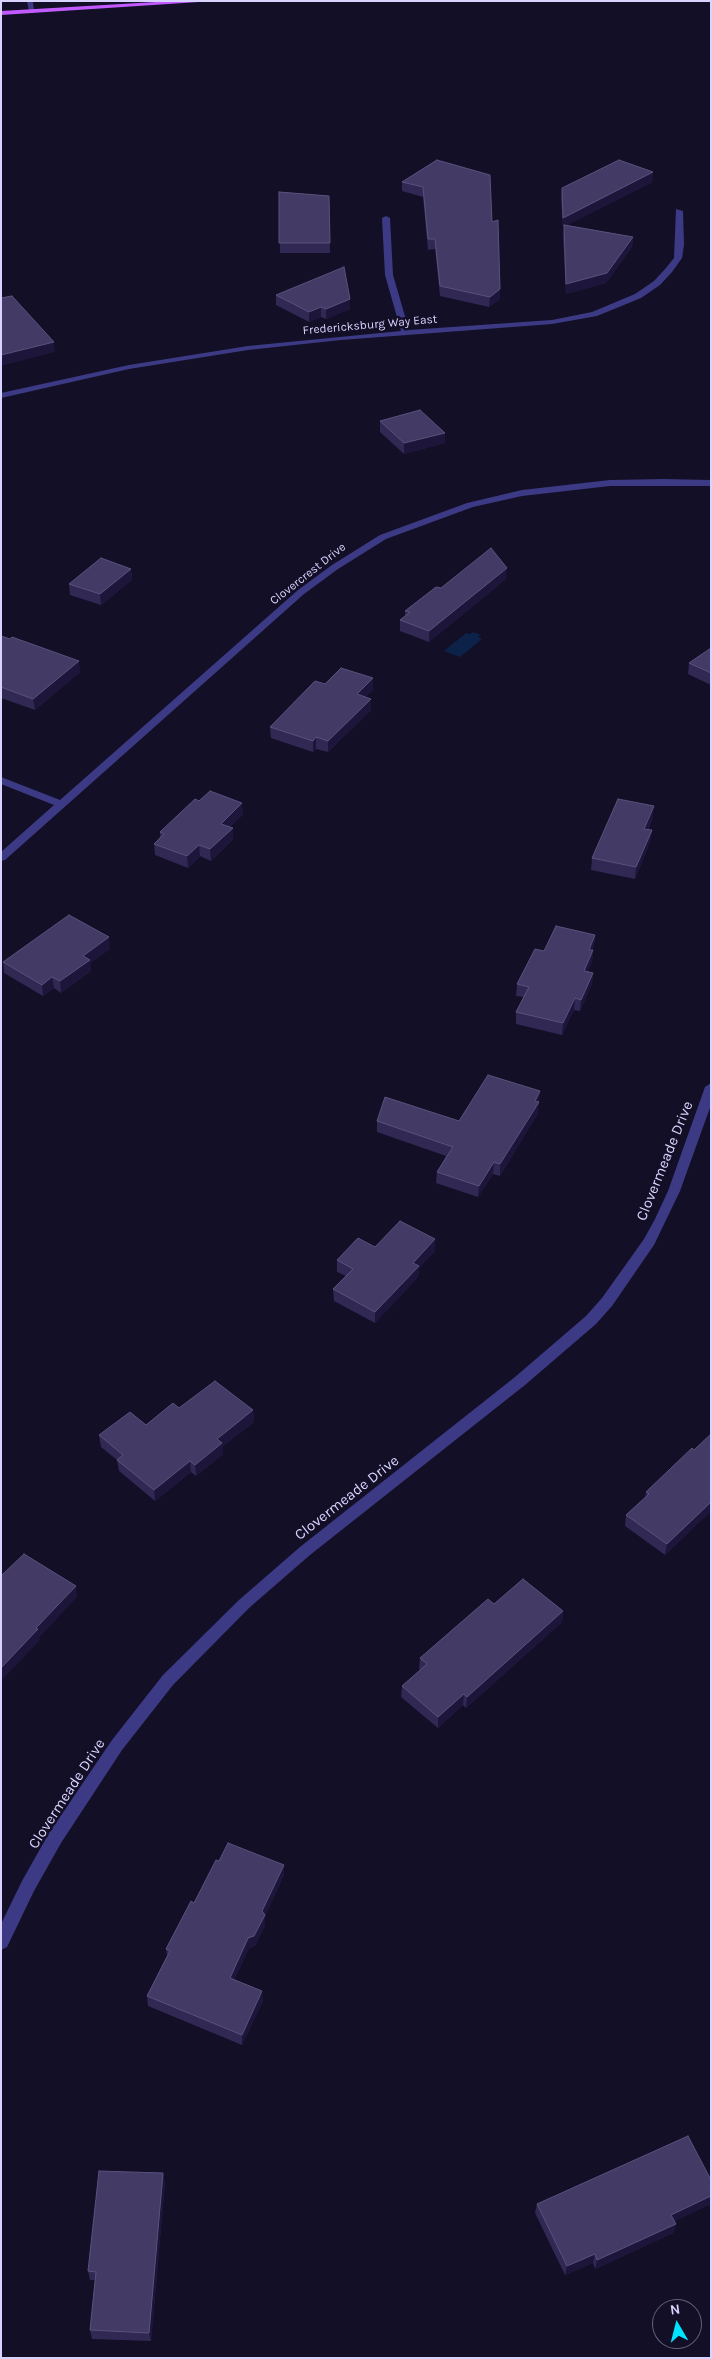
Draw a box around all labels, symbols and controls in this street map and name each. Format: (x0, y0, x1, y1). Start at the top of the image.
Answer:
street label: Fredericksburg Way East (302, 312, 438, 338)
street label: Clovercrest Drive (267, 540, 349, 608)
street label: Clovermeade Drive (633, 1099, 697, 1223)
street label: Clovermeade Drive (291, 1452, 403, 1544)
street label: Clovermeade Drive (25, 1736, 109, 1852)
north arrow (652, 2299, 702, 2349)
text: N (669, 2301, 681, 2319)

